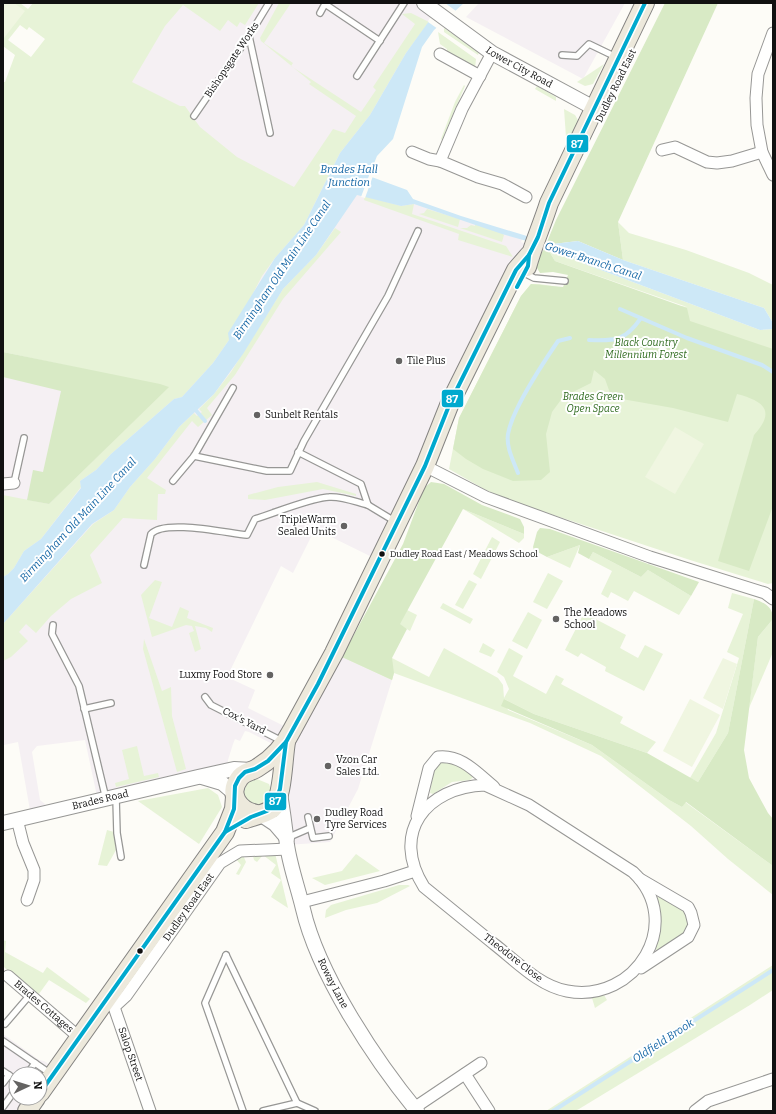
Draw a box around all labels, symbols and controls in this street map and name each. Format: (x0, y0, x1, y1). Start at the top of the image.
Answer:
street label: Bishopsgate Works (202, 20, 262, 100)
street label: Lower City Road (483, 44, 554, 90)
street label: Dudley Road East (593, 47, 639, 125)
line badge: 87 (566, 134, 589, 153)
text: 87 (571, 138, 583, 151)
water label: Brades Hall Junction (320, 163, 378, 189)
water label: Birmingham Old Main Line Canal (231, 198, 333, 342)
water label: Gower Branch Canal (543, 239, 643, 283)
park label: Black Country Millennium Forest (605, 337, 687, 361)
place label: Tile Plus (407, 355, 446, 367)
marker: Tile Plus (394, 356, 404, 366)
line badge: 87 (441, 389, 464, 408)
park label: Brades Green Open Space (563, 391, 623, 415)
text: 87 (446, 393, 458, 406)
place label: Sunbelt Rentals (265, 409, 338, 421)
marker: Sunbelt Rentals (252, 410, 262, 420)
water label: Birmingham Old Main Line Canal (17, 455, 139, 585)
place label: TripleWarm Sealed Units (278, 514, 336, 538)
marker: TripleWarm Sealed Units (339, 521, 349, 531)
marker: Dudley Road East / Meadows School (377, 549, 387, 559)
place label: Dudley Road East / Meadows School (390, 549, 538, 559)
place label: The Meadows School (564, 607, 627, 631)
marker: The Meadows School (551, 614, 561, 624)
place label: Luxmy Food Store (179, 669, 262, 681)
marker: Luxmy Food Store (265, 670, 275, 680)
street label: Cox's Yard (220, 705, 268, 737)
place label: Vzon Car Sales Ltd. (336, 754, 379, 778)
marker: Vzon Car Sales Ltd. (323, 761, 333, 771)
street label: Brades Road (71, 788, 130, 812)
line badge: 87 (264, 792, 287, 811)
text: 87 (269, 795, 281, 808)
place label: Dudley Road Tyre Services (325, 807, 387, 831)
marker: Dudley Road Tyre Services (312, 814, 322, 824)
street label: Dudley Road East (161, 871, 217, 943)
street label: Theodore Close (481, 931, 545, 985)
unlabelled marker (135, 946, 145, 956)
street label: Roway Lane (315, 957, 351, 1011)
street label: Brades Cottages (12, 978, 76, 1036)
water label: Oldfield Brook (630, 1016, 697, 1066)
street label: Salop Street (115, 1026, 145, 1083)
north arrow (8, 1066, 48, 1106)
text: N (31, 1081, 44, 1091)

